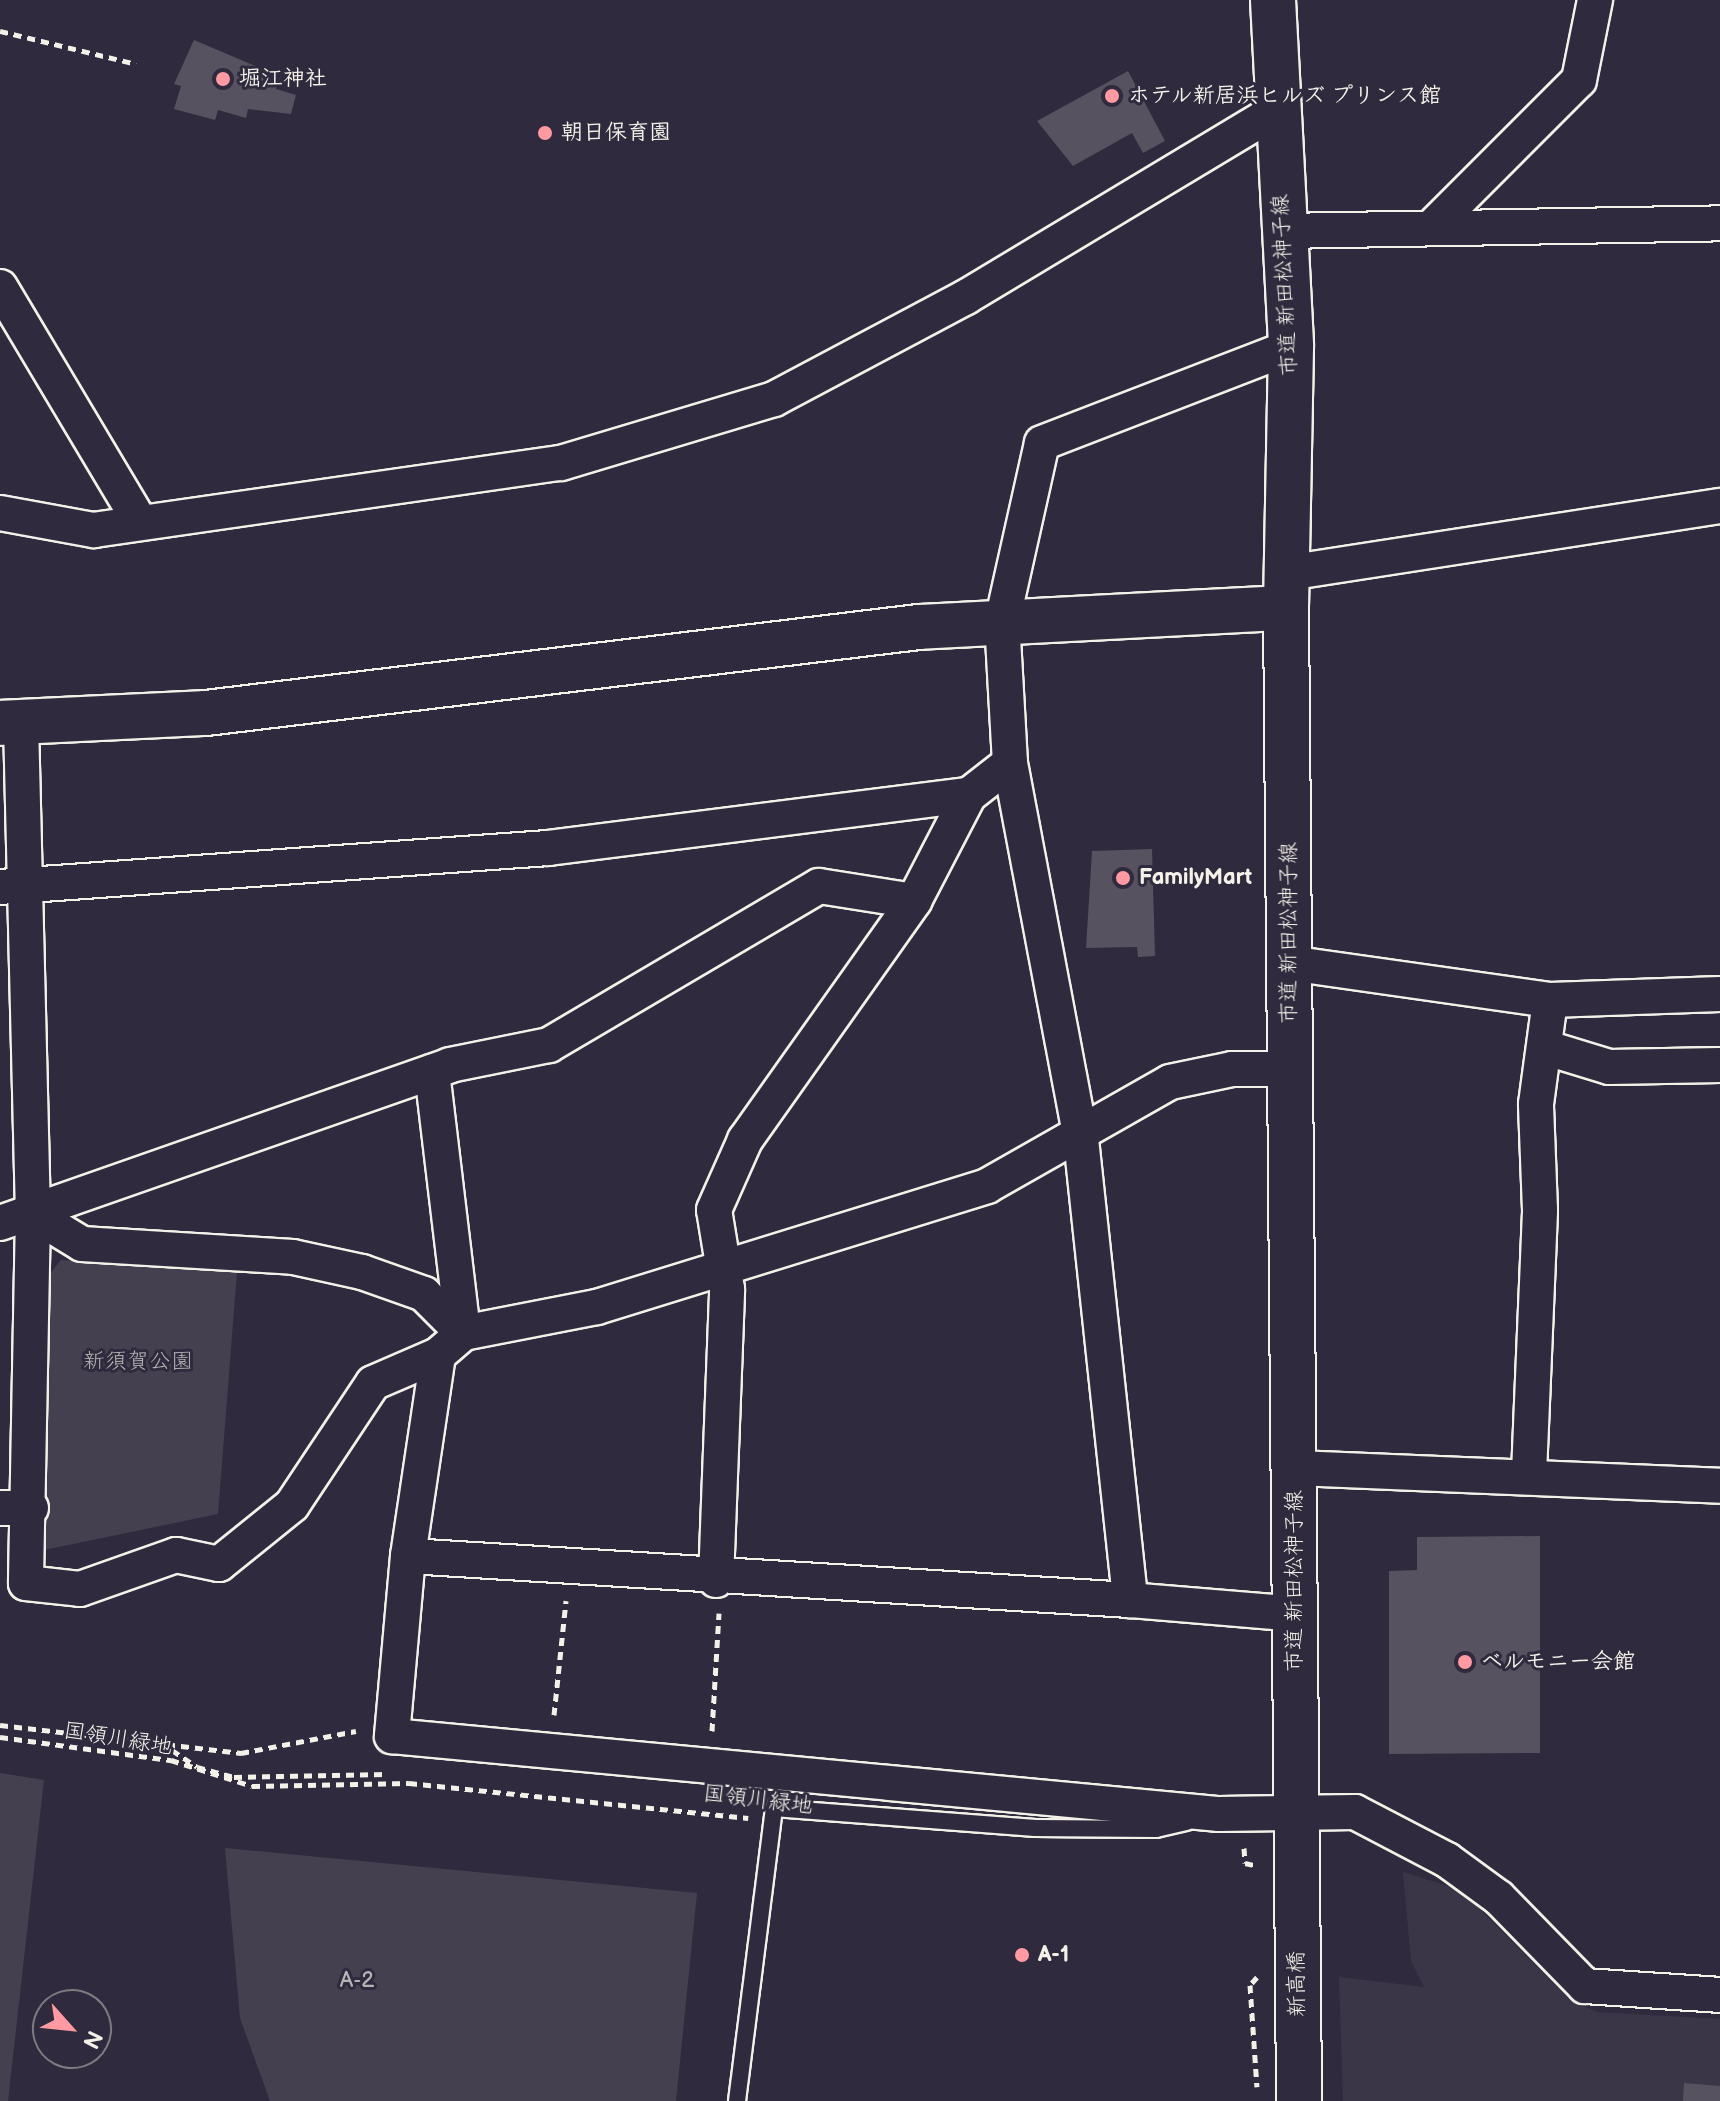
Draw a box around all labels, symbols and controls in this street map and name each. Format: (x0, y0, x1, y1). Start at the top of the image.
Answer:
place label: 堀江神社 (239, 66, 327, 92)
marker: 堀江神社 (214, 70, 232, 88)
place label: ホテル新居浜ヒルズ プリンス館 (1128, 83, 1442, 109)
marker: ホテル新居浜ヒルズ プリンス館 (1103, 87, 1121, 105)
place label: 朝日保育園 (561, 120, 671, 146)
marker: 朝日保育園 (536, 124, 554, 142)
street label: 市道 新田松神子線 (1267, 193, 1303, 377)
street label: 市道 新田松神子線 (1276, 842, 1302, 1024)
place label: FamilyMart (1139, 865, 1252, 891)
marker: FamilyMart (1114, 869, 1132, 887)
park label: 新須賀公園 (83, 1349, 193, 1375)
street label: 市道 新田松神子線 (1282, 1490, 1308, 1672)
place label: ベルモニー会館 (1481, 1649, 1635, 1675)
marker: ベルモニー会館 (1456, 1653, 1474, 1671)
street label: 国領川緑地 (62, 1717, 174, 1761)
street label: 国領川緑地 (702, 1780, 814, 1820)
place label: A-1 (1038, 1942, 1069, 1968)
marker: A-1 (1013, 1946, 1031, 1964)
street label: 新高橋 (1283, 1951, 1311, 2017)
park label: A-2 (340, 1968, 374, 1994)
north arrow (32, 1989, 112, 2069)
text: N (76, 2026, 108, 2053)

